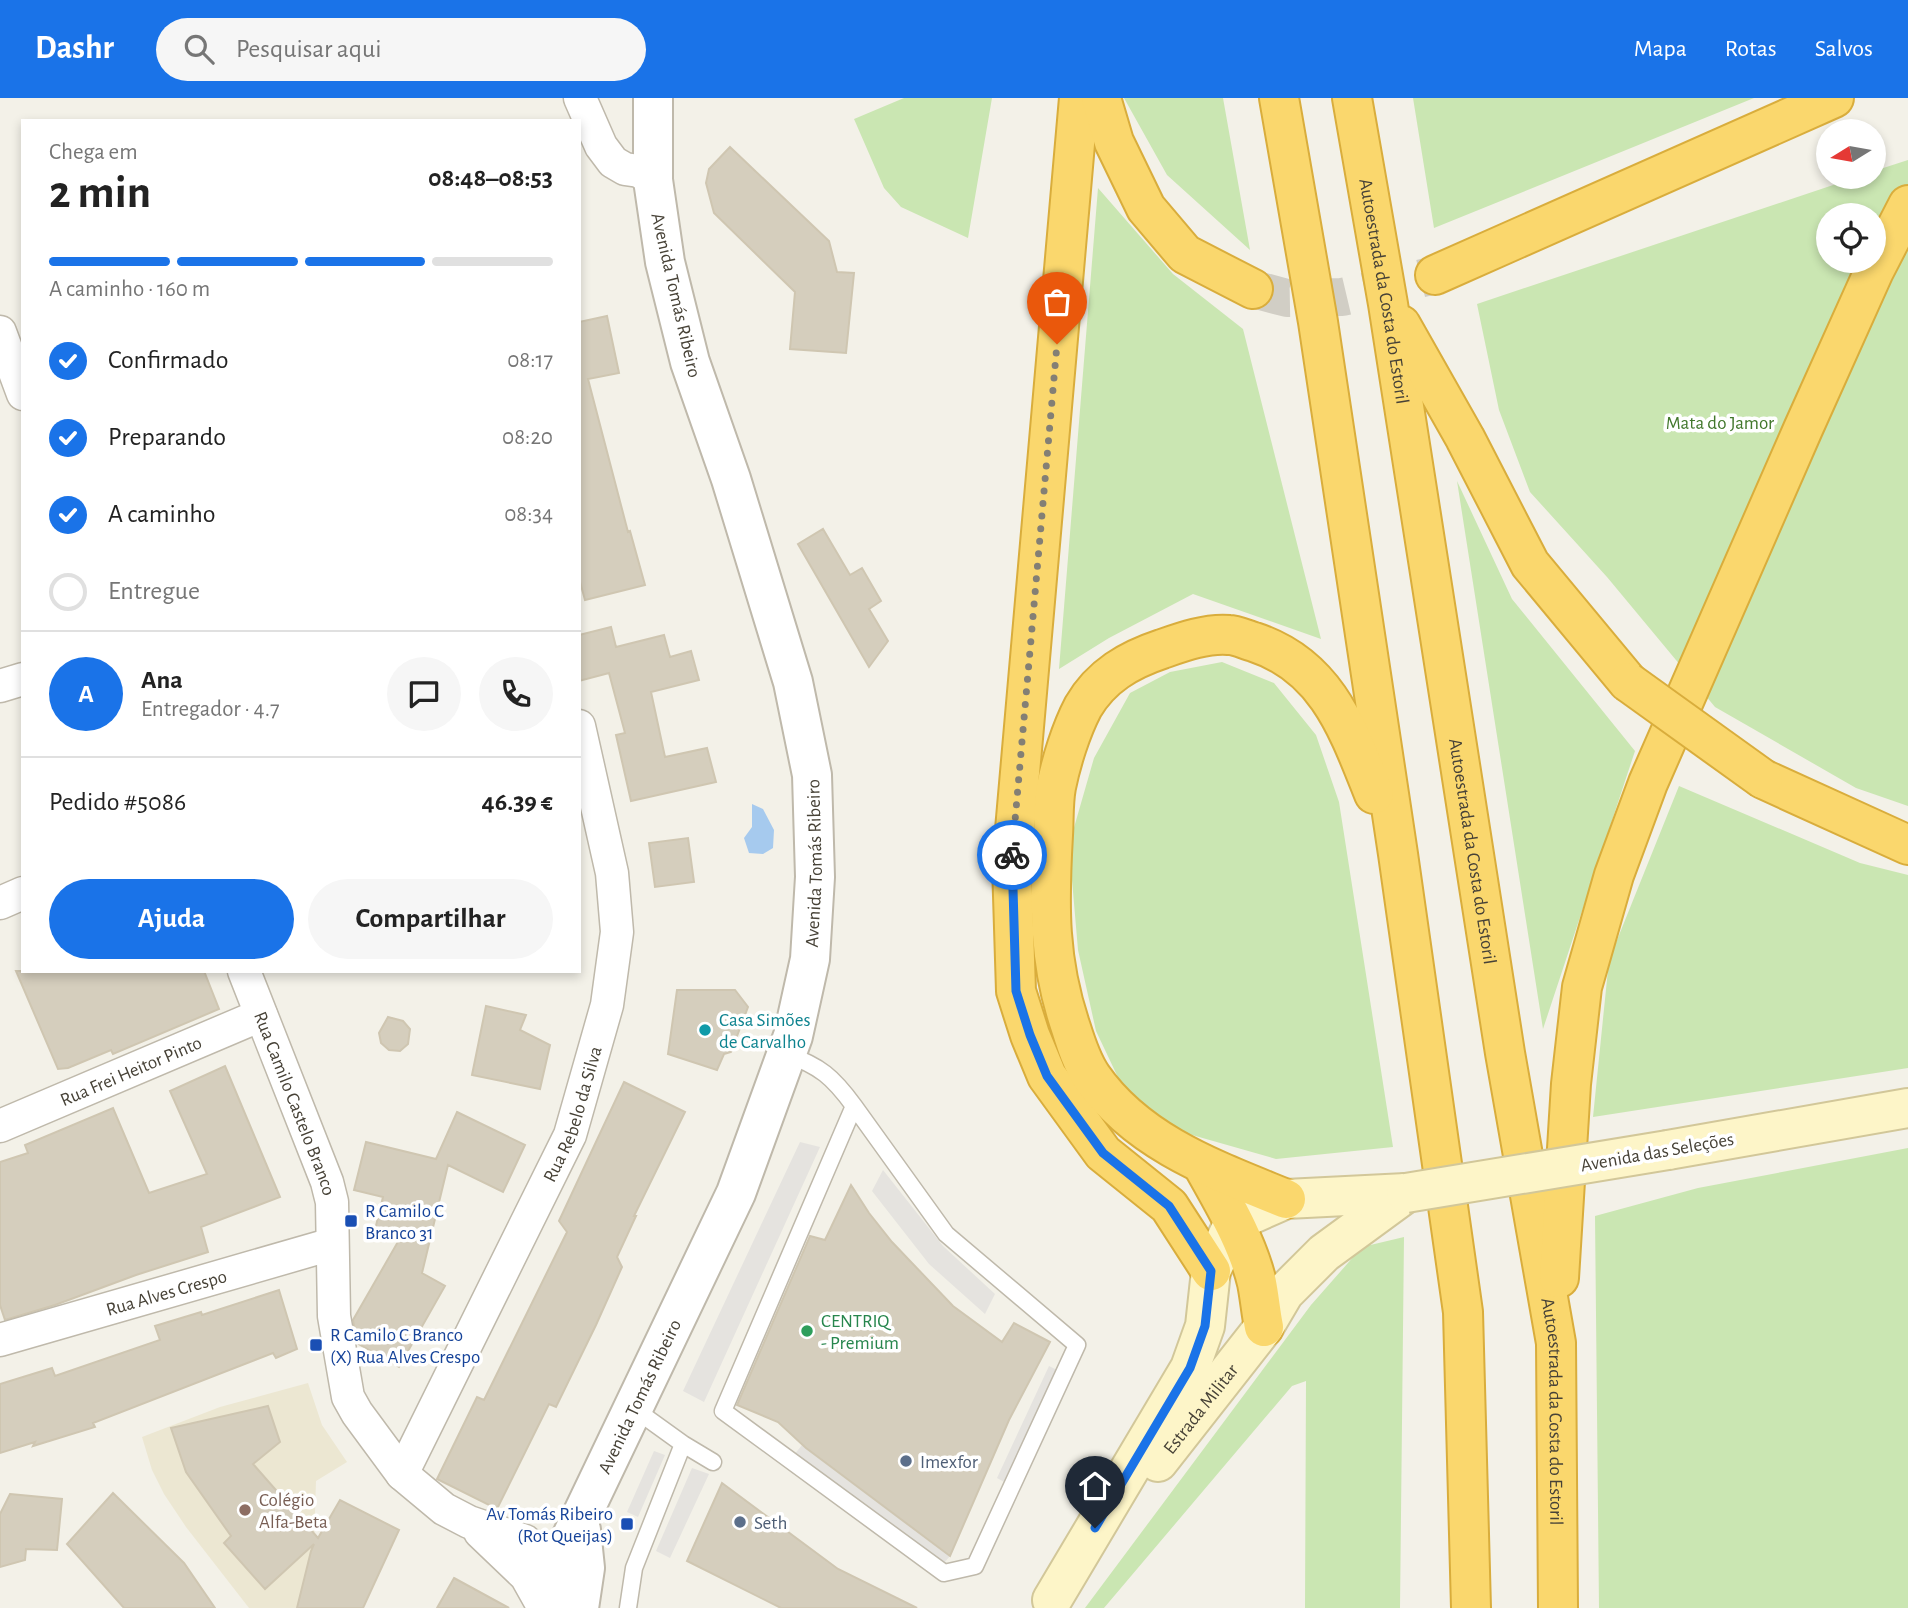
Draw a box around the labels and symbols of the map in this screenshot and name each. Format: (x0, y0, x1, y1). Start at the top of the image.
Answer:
north arrow (1816, 119, 1886, 189)
street label: Autoestrada da Costa do Estoril (1355, 177, 1412, 406)
street label: Avenida Tomás Ribeiro (647, 211, 704, 380)
pin (1027, 272, 1087, 344)
park label: Mata do Jamor (1666, 414, 1774, 433)
street label: Autoestrada da Costa do Estoril (1445, 737, 1499, 966)
street label: Avenida Tomás Ribeiro (803, 779, 826, 948)
courier (977, 820, 1047, 890)
street label: Rua Camilo Castelo Branco (250, 1009, 338, 1197)
place label: Casa Simões de Carvalho (719, 1011, 811, 1052)
marker: Casa Simões de Carvalho (697, 1022, 713, 1038)
street label: Rua Frei Heitor Pinto (58, 1033, 205, 1110)
street label: Rua Rebelo da Silva (540, 1044, 606, 1185)
street label: Avenida das Seleções (1579, 1130, 1735, 1175)
place label: R Camilo C Branco 31 (365, 1202, 444, 1243)
marker: R Camilo C Branco 31 (343, 1213, 359, 1229)
street label: Rua Alves Crespo (104, 1267, 229, 1320)
street label: Autoestrada da Costa do Estoril (1537, 1296, 1565, 1526)
place label: CENTRIQ - Premium (821, 1312, 899, 1353)
street label: Avenida Tomás Ribeiro (595, 1317, 685, 1477)
marker: CENTRIQ - Premium (799, 1323, 815, 1339)
place label: R Camilo C Branco (X) Rua Alves Crespo (330, 1326, 480, 1367)
marker: R Camilo C Branco (X) Rua Alves Crespo (308, 1337, 324, 1353)
street label: Estrada Militar (1160, 1361, 1242, 1458)
marker: Imexfor (898, 1453, 914, 1469)
place label: Imexfor (920, 1453, 978, 1472)
pin (1065, 1456, 1125, 1528)
place label: Colégio Alfa-Beta (259, 1491, 328, 1532)
marker: Colégio Alfa-Beta (237, 1502, 253, 1518)
place label: Av Tomás Ribeiro (Rot Queijas) (486, 1505, 613, 1546)
marker: Seth (732, 1514, 748, 1530)
place label: Seth (754, 1514, 787, 1533)
marker: Av Tomás Ribeiro (Rot Queijas) (619, 1516, 635, 1532)

